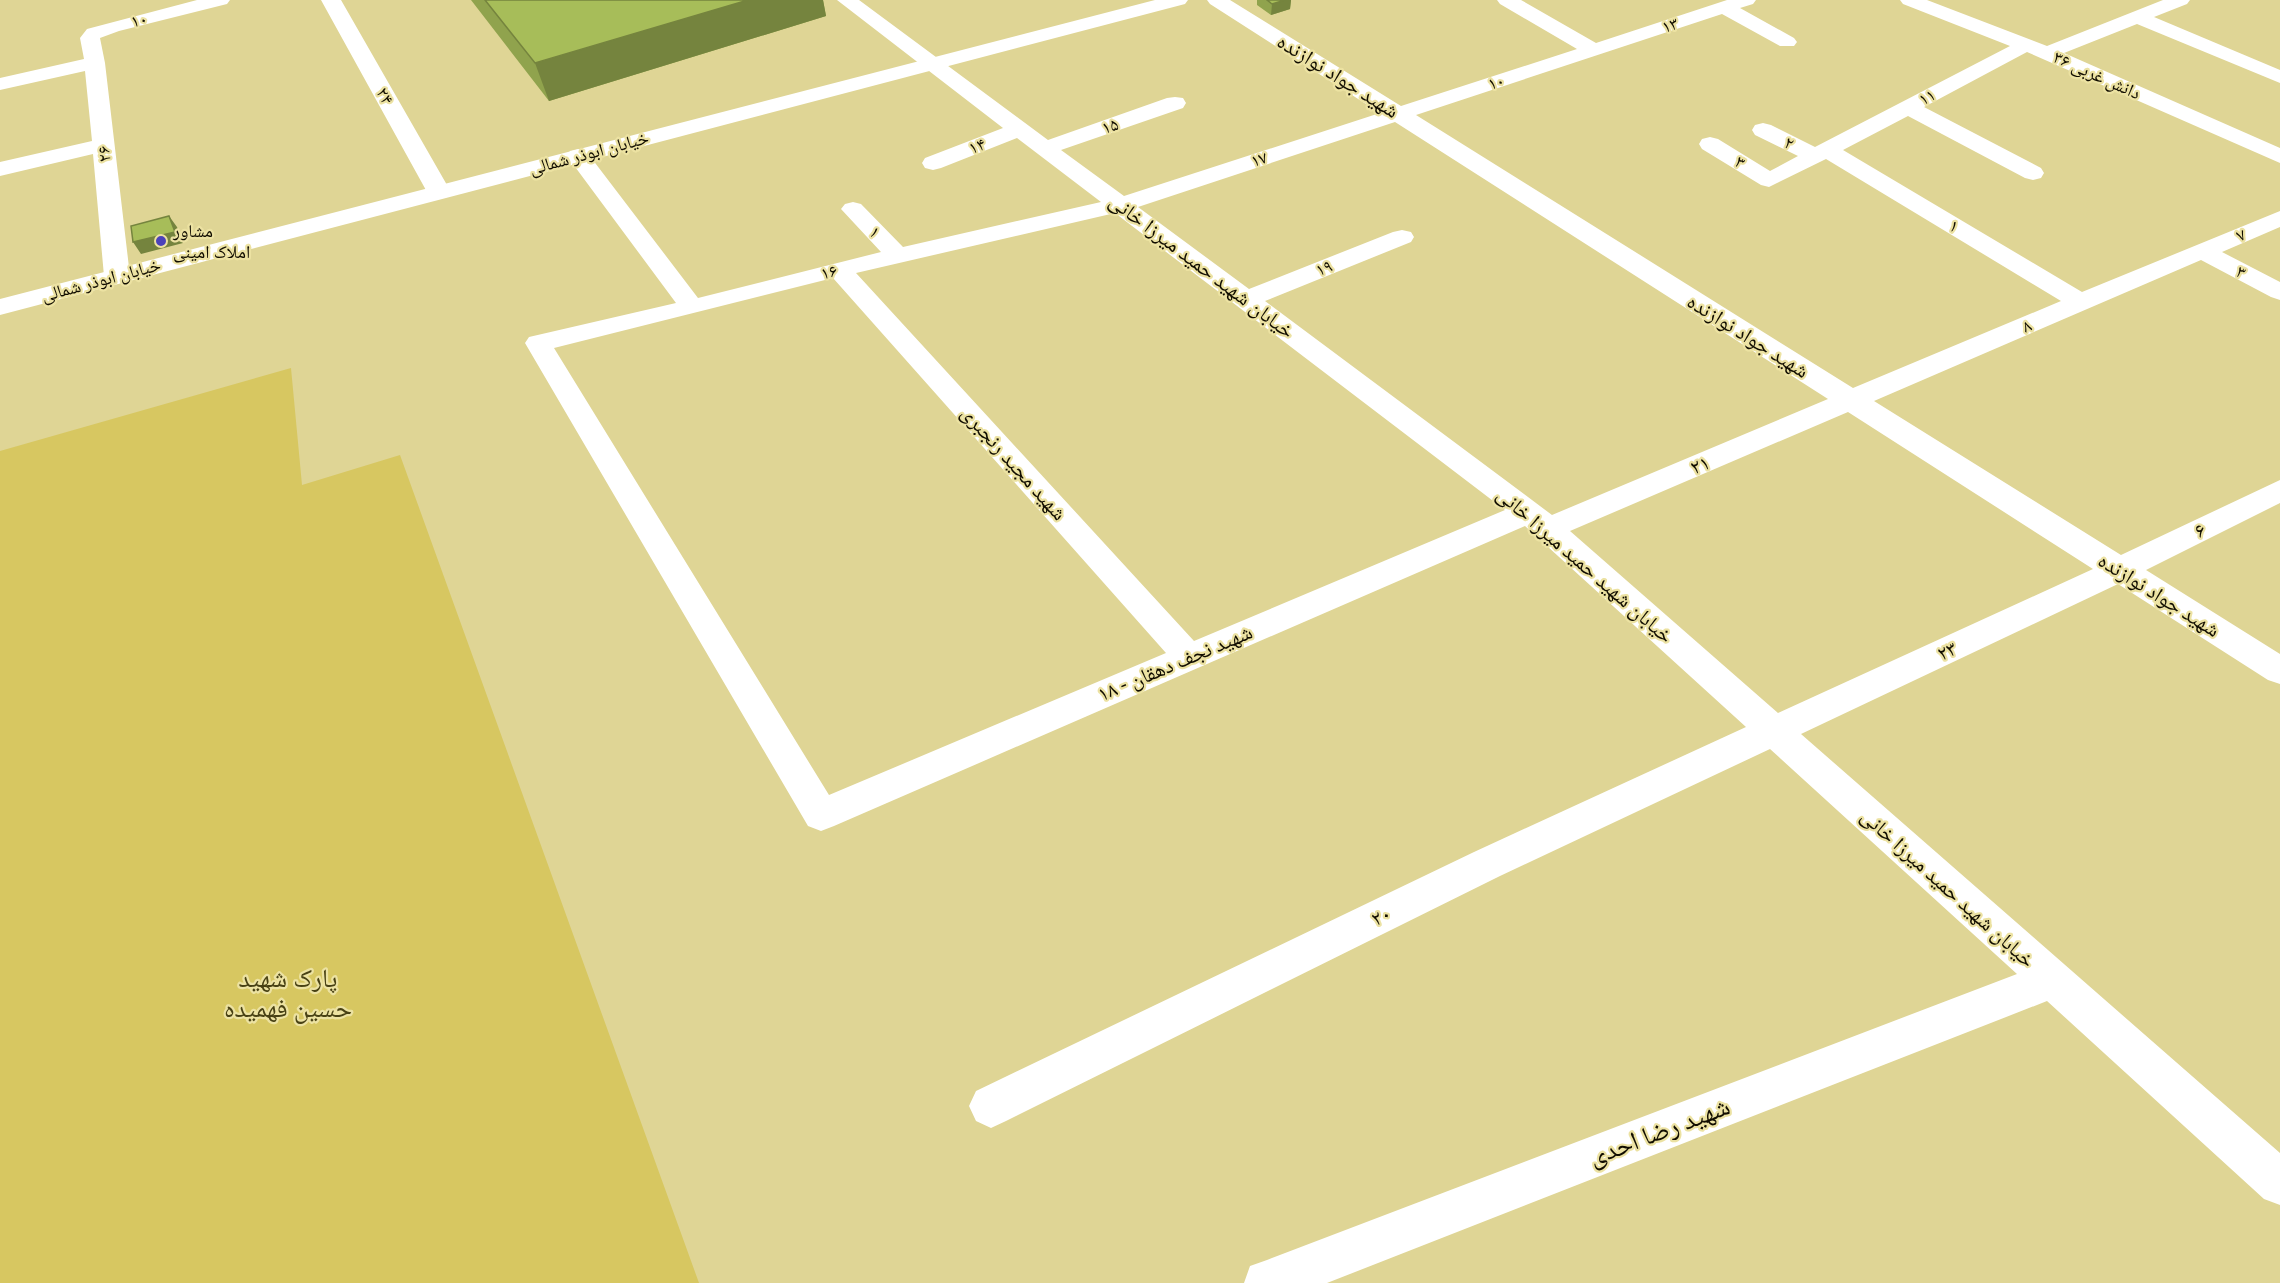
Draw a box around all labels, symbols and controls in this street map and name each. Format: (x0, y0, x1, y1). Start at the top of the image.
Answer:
street label: ۱۰ (128, 7, 149, 31)
street label: ۱۳ (1659, 12, 1680, 36)
street label: شهید جواد نوازنده (1273, 28, 1404, 123)
street label: دانش غربی ۳۶ (2050, 46, 2144, 104)
street label: ۱۰ (1485, 69, 1506, 93)
street label: ۱۱ (1915, 83, 1938, 109)
street label: ۲۴ (373, 84, 399, 107)
street label: ۱۵ (1099, 113, 1121, 137)
street label: خیابان ابوذر شمالی (527, 126, 651, 180)
street label: ۲ (1781, 131, 1798, 153)
street label: ۱۴ (966, 133, 988, 157)
street label: ۲۶ (92, 145, 114, 163)
street label: ۱۷ (1248, 146, 1269, 170)
street label: ۳ (1732, 151, 1749, 172)
street label: خیابان شهید حمید میرزا خانی (1104, 188, 1300, 344)
street label: ۱ (1946, 214, 1963, 236)
place label: مشاور املاک امینی (172, 220, 250, 263)
street label: ۱ (866, 221, 886, 241)
street label: ۷ (2233, 223, 2248, 245)
marker: مشاور املاک امینی (154, 234, 168, 248)
street label: خیابان ابوذر شمالی (39, 253, 163, 307)
street label: ۱۹ (1312, 255, 1335, 279)
street label: ۱۶ (818, 259, 839, 283)
street label: ۳ (2233, 260, 2250, 282)
street label: شهید جواد نوازنده (1683, 288, 1814, 383)
street label: ۸ (2019, 314, 2034, 336)
street label: شهید مجید رنجبری (956, 400, 1072, 525)
street label: ۲۱ (1686, 449, 1713, 479)
street label: خیابان شهید حمید میرزا خانی (1491, 481, 1679, 649)
street label: ۶ (2190, 516, 2209, 542)
street label: شهید جواد نوازنده (2094, 547, 2225, 642)
street label: شهید نجف دهقان - ۱۸ (1094, 619, 1256, 706)
street label: ۲۳ (1933, 635, 1960, 665)
street label: خیابان شهید حمید میرزا خانی (1856, 803, 2040, 973)
street label: ۲۰ (1367, 900, 1394, 930)
park label: پارک شهید حسین فهمیده (224, 963, 352, 1024)
street label: شهید رضا احدی (1584, 1090, 1734, 1173)

